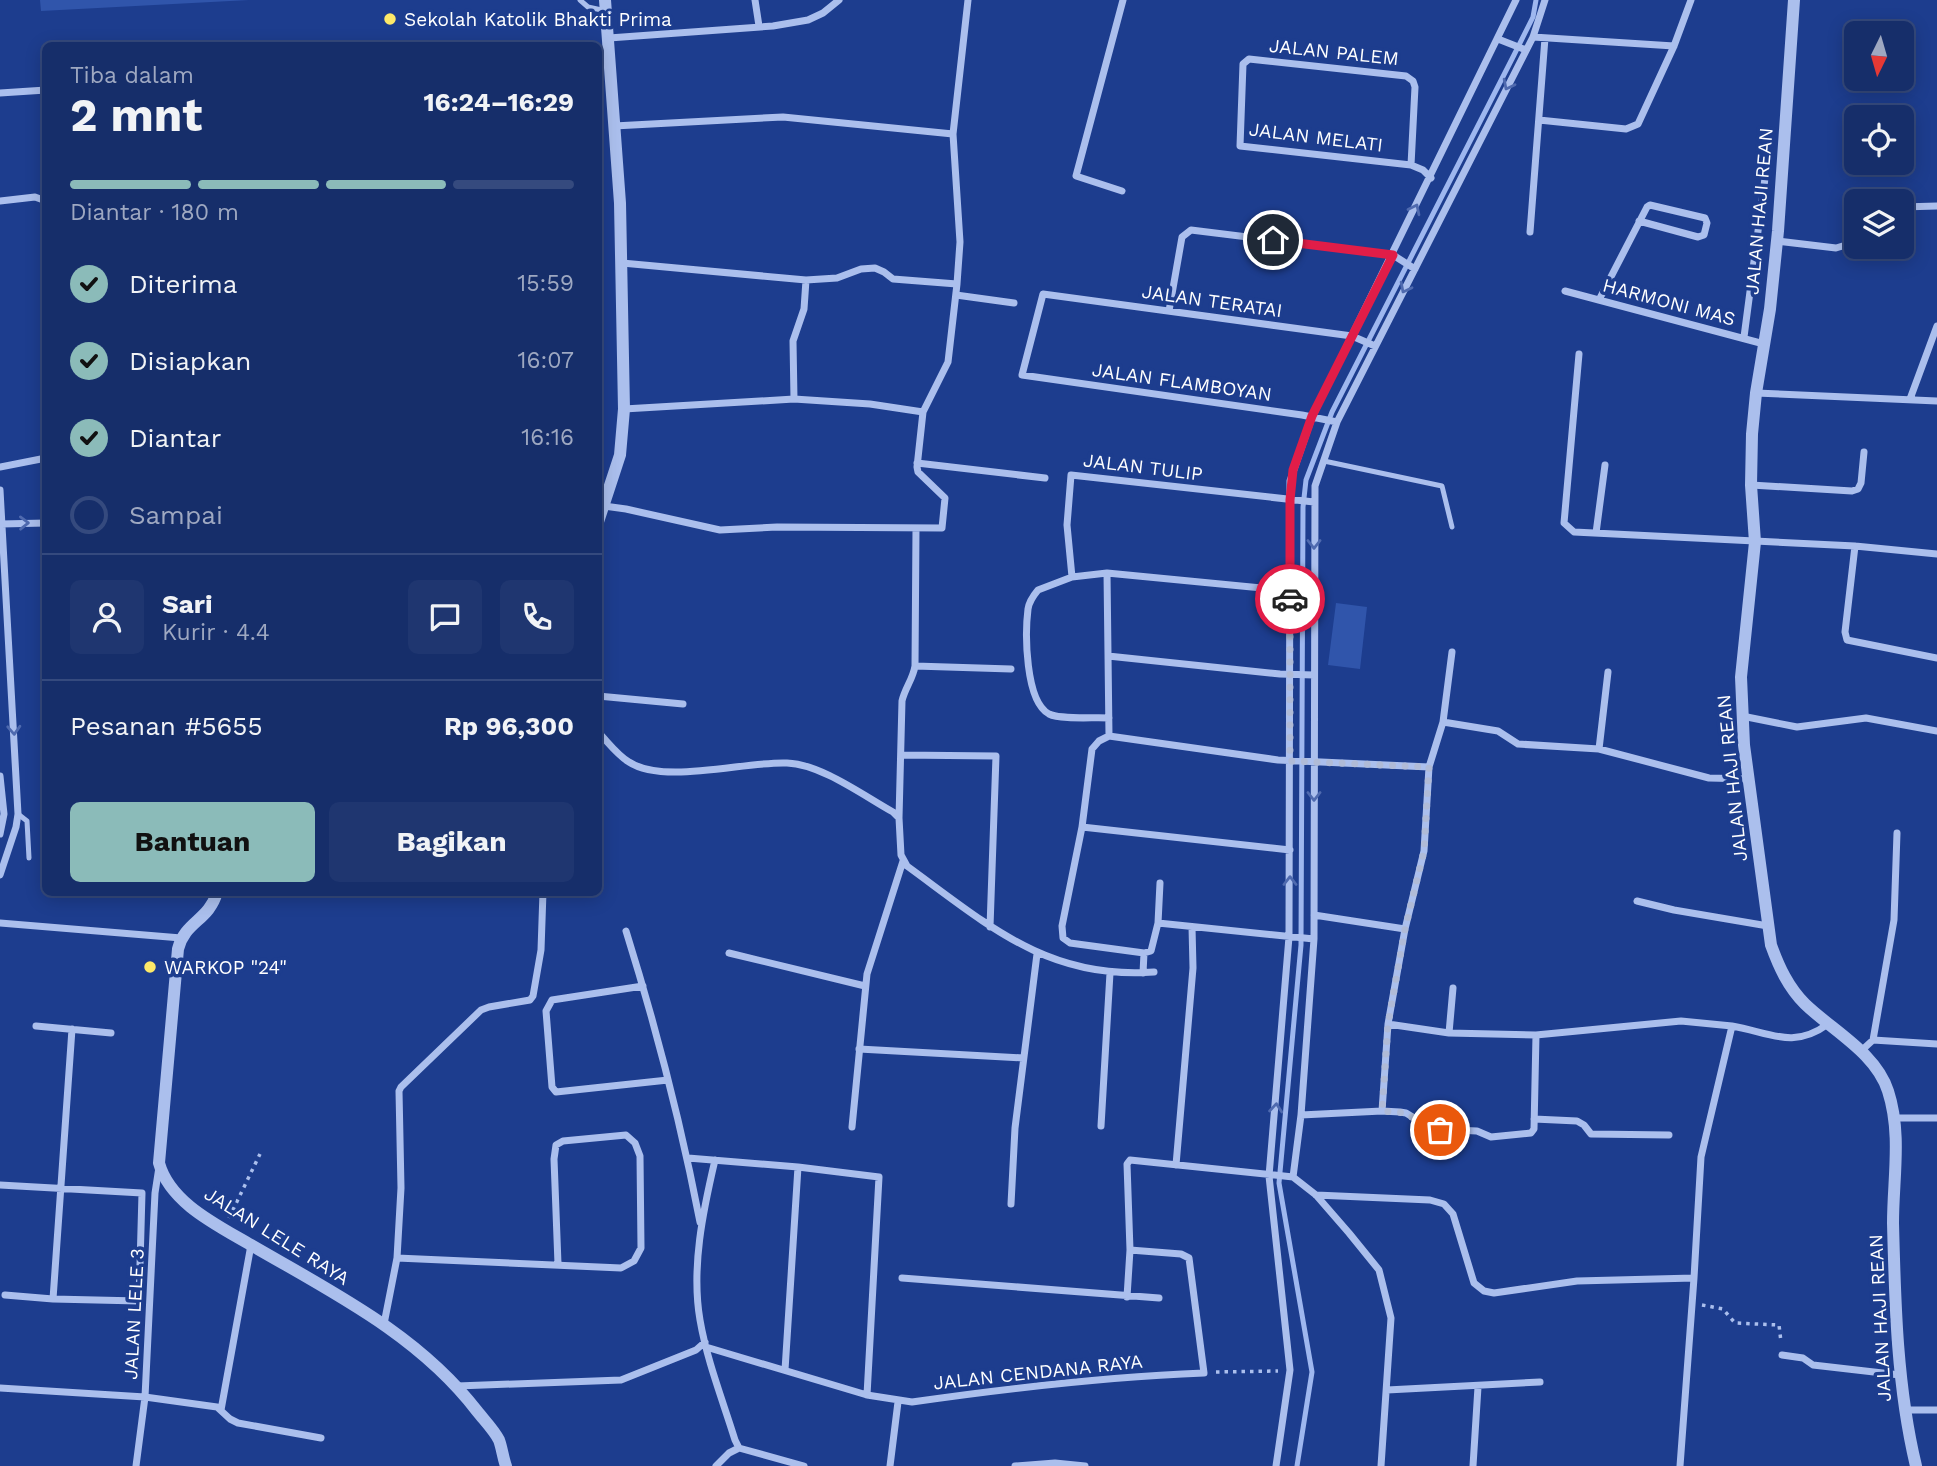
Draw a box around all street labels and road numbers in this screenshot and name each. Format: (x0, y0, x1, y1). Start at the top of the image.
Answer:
street label: JALAN PALEM (1268, 34, 1400, 70)
street label: JALAN MELATI (1248, 117, 1384, 157)
street label: JALAN HAJI REAN (1740, 126, 1778, 296)
street label: HARMONI MAS (1600, 273, 1738, 331)
street label: JALAN TERATAI (1140, 280, 1284, 322)
street label: JALAN FLAMBOYAN (1091, 358, 1273, 406)
street label: JALAN TULIP (1082, 448, 1204, 486)
street label: JALAN HAJI REAN (1712, 693, 1752, 863)
street label: JALAN LELE RAYA (200, 1182, 354, 1290)
street label: JALAN HAJI REAN (1864, 1234, 1896, 1402)
street label: JALAN LELE 3 (119, 1248, 149, 1380)
street label: JALAN CENDANA RAYA (932, 1350, 1144, 1394)

